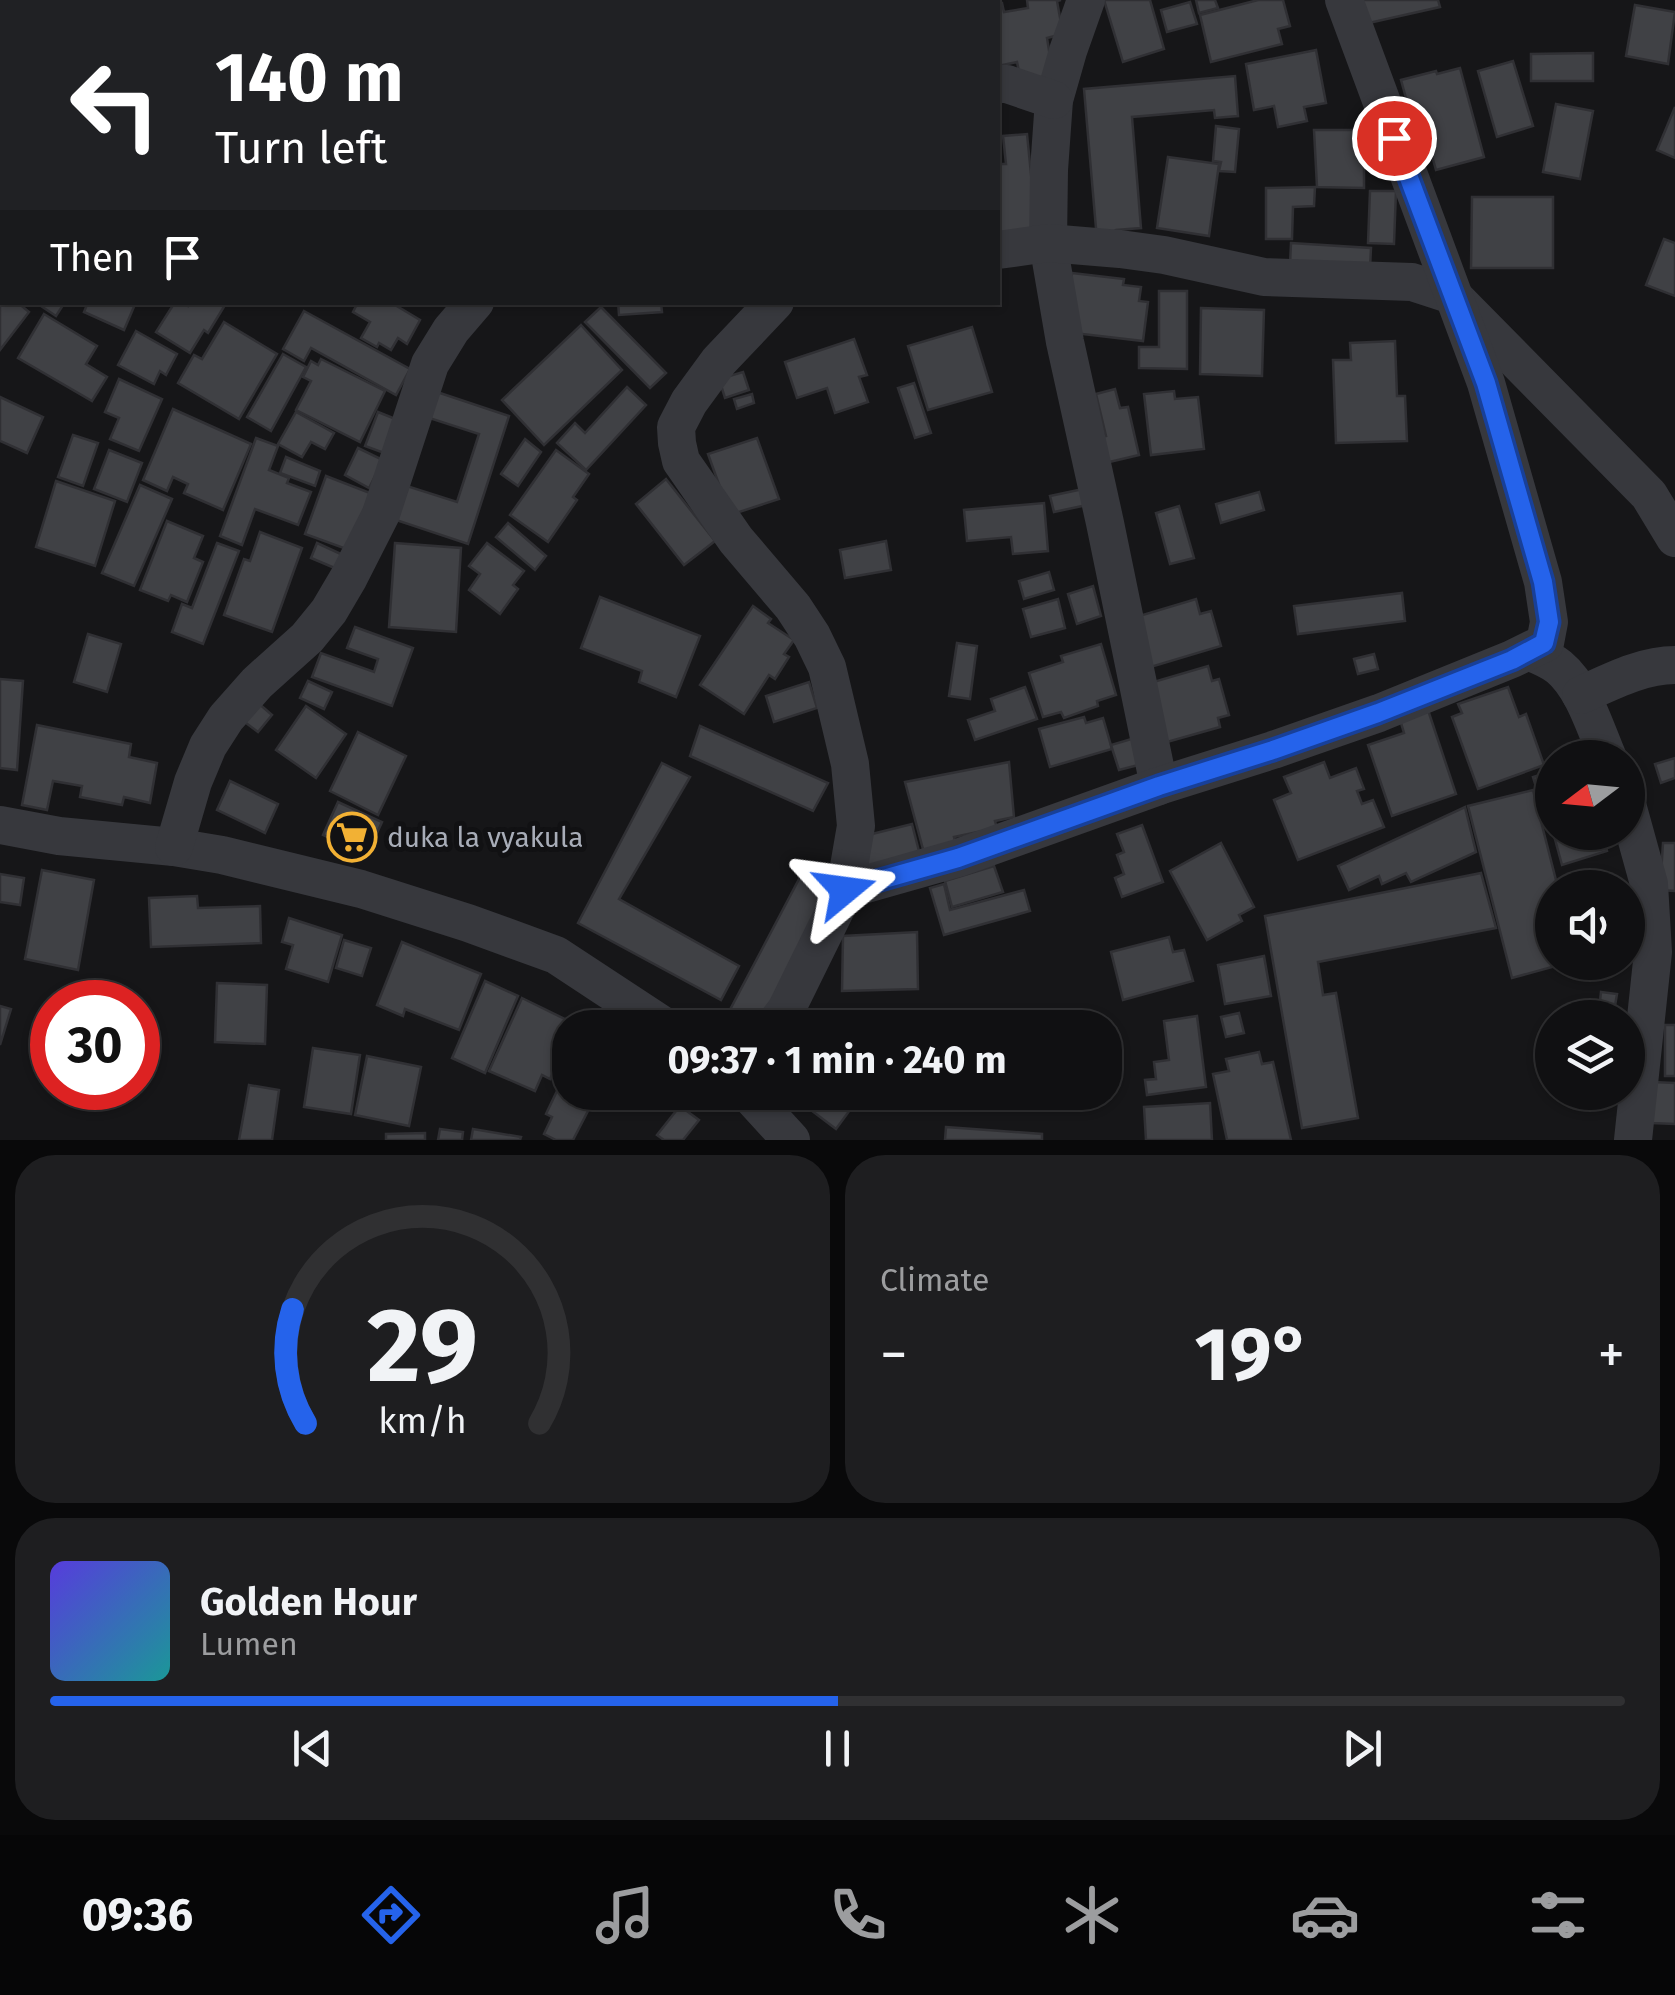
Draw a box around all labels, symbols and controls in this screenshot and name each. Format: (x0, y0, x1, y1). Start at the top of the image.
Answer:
text: 140 m (215, 36, 404, 120)
icon: left (50, 40, 180, 170)
pin (1352, 96, 1437, 181)
icon: arrive (1367, 111, 1422, 166)
text: Turn left (215, 121, 387, 175)
icon: arrive (155, 230, 210, 285)
text: Then (50, 235, 135, 281)
north arrow (1535, 740, 1645, 850)
map controls (1535, 740, 1645, 1110)
supermarket icon: duka la vyakula (326, 811, 378, 863)
place label: duka la vyakula (387, 821, 583, 854)
position arrow (793, 838, 897, 942)
button: sound (1535, 870, 1645, 980)
speed limit sign: 30 (30, 980, 160, 1110)
button: layers (1535, 1000, 1645, 1110)
text: 09:37 · 1 min · 240 m (667, 1037, 1007, 1083)
text: Climate (880, 1261, 989, 1299)
text: 29 (367, 1284, 478, 1409)
text: 19° (1195, 1310, 1310, 1400)
text: − (880, 1322, 908, 1388)
text: + (1598, 1322, 1625, 1388)
text: km/h (378, 1400, 467, 1442)
text: Golden Hour (200, 1579, 417, 1625)
text: Lumen (200, 1625, 298, 1663)
icon: previous (285, 1721, 340, 1776)
icon: pause (810, 1721, 865, 1776)
icon: next (1335, 1721, 1390, 1776)
icon: directions (356, 1880, 426, 1950)
icon: music (590, 1880, 660, 1950)
icon: phone (823, 1880, 893, 1950)
icon: climate (1057, 1880, 1127, 1950)
icon: car (1290, 1880, 1360, 1950)
icon: filters (1523, 1880, 1593, 1950)
text: 09:36 (82, 1888, 193, 1942)

